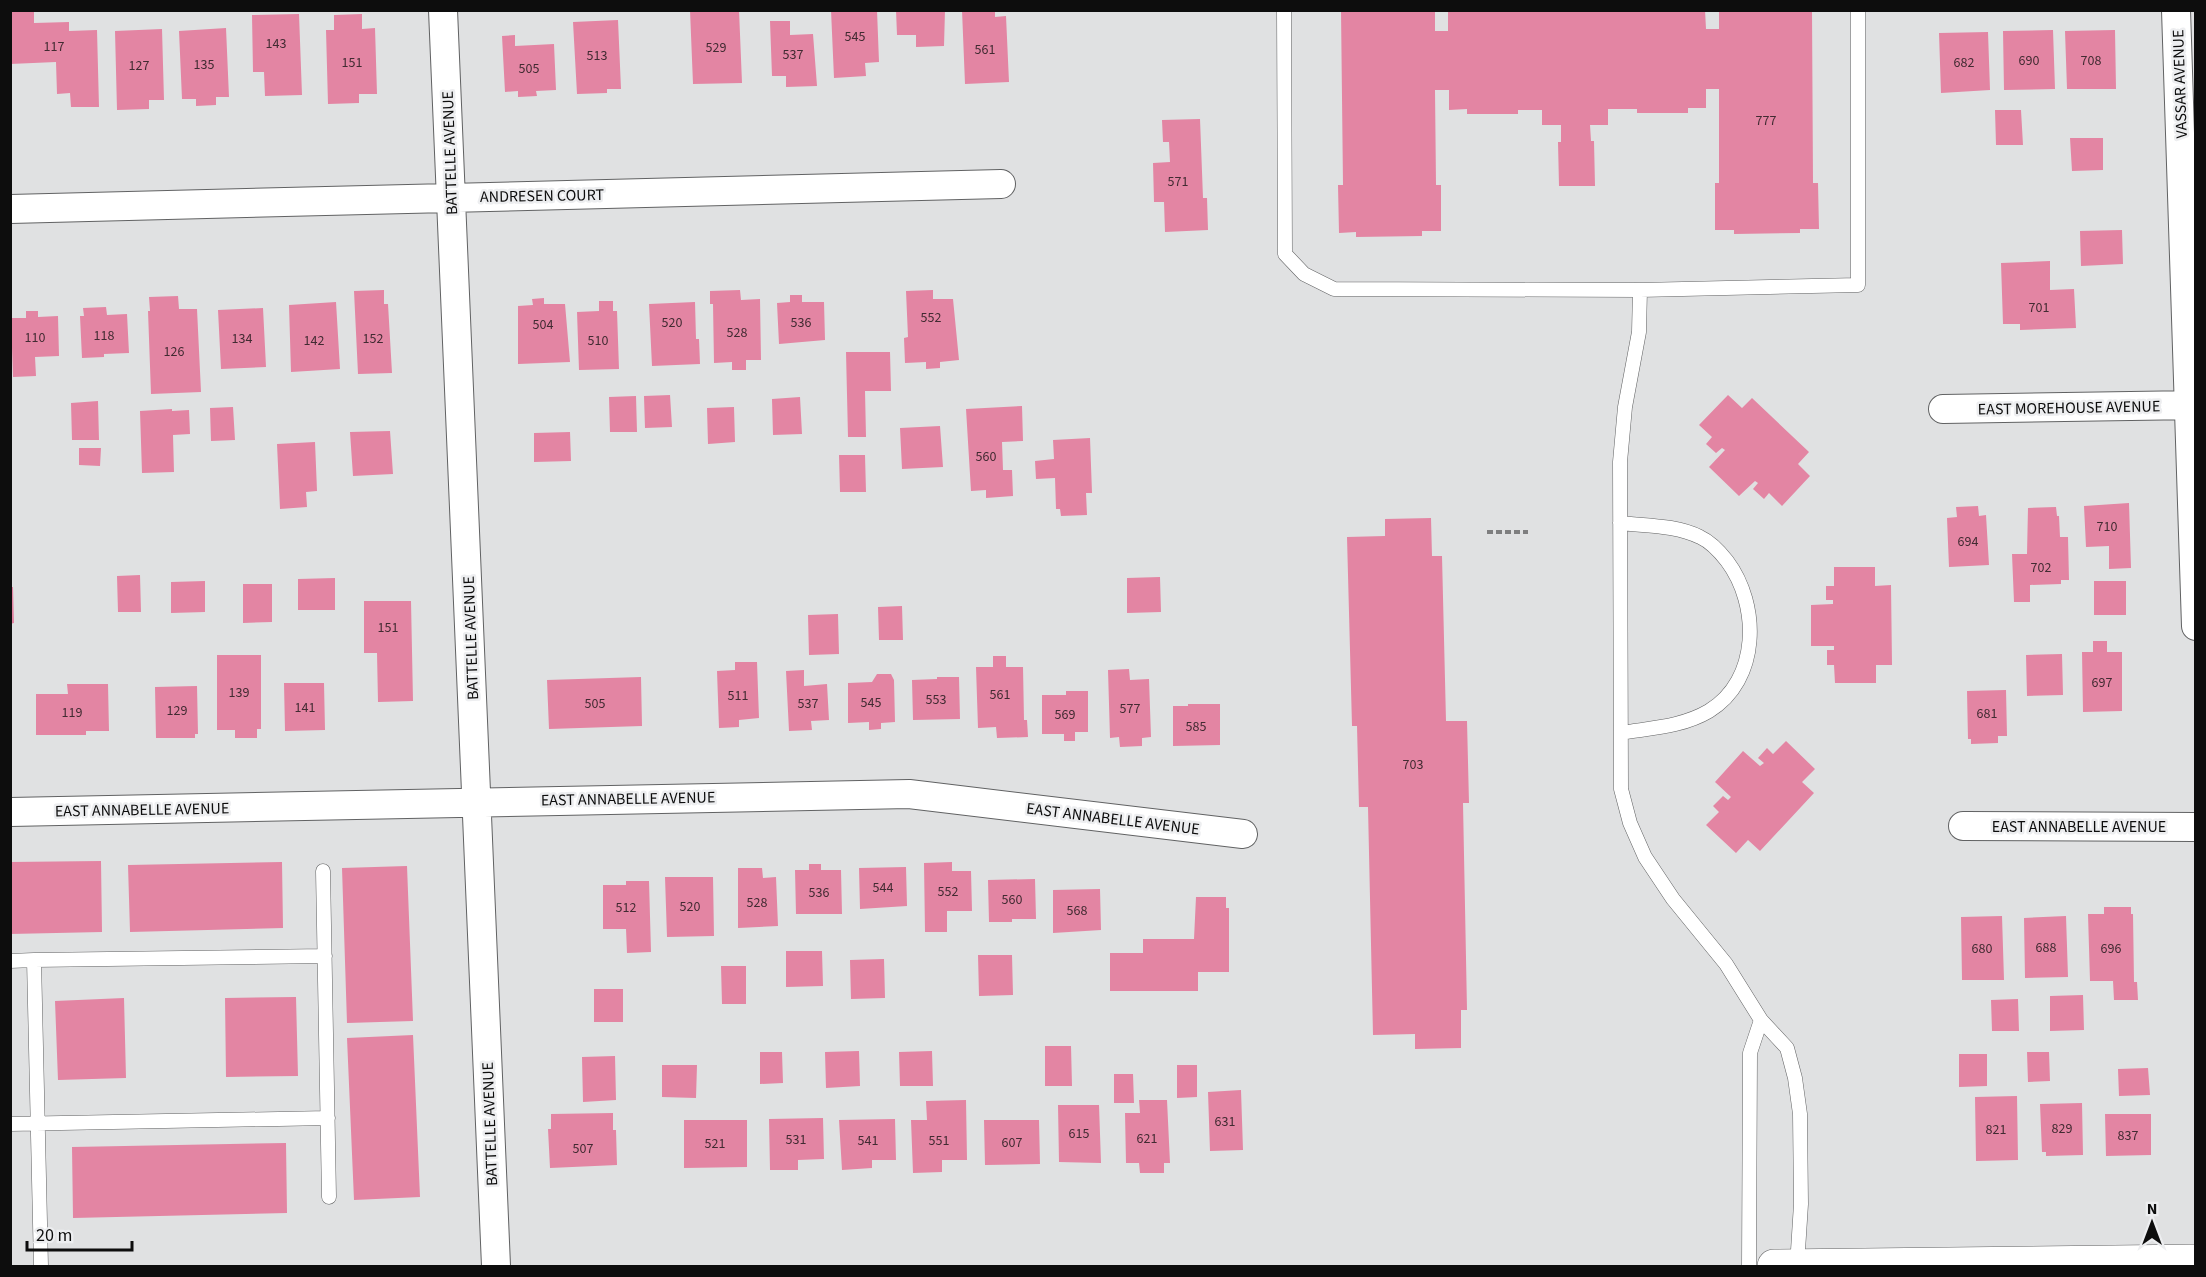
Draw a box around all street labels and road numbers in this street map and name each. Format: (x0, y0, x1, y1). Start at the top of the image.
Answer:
street label: VASSAR AVENUE (2167, 29, 2193, 139)
street label: BATTELLE AVENUE (437, 91, 463, 215)
street label: ANDRESEN COURT (480, 184, 605, 208)
street label: EAST MOREHOUSE AVENUE (1978, 395, 2160, 421)
street label: BATTELLE AVENUE (458, 576, 484, 700)
street label: EAST ANNABELLE AVENUE (541, 786, 715, 812)
street label: EAST ANNABELLE AVENUE (55, 797, 229, 823)
street label: EAST ANNABELLE AVENUE (1025, 797, 1201, 841)
street label: EAST ANNABELLE AVENUE (1992, 816, 2166, 838)
street label: BATTELLE AVENUE (477, 1062, 503, 1186)

